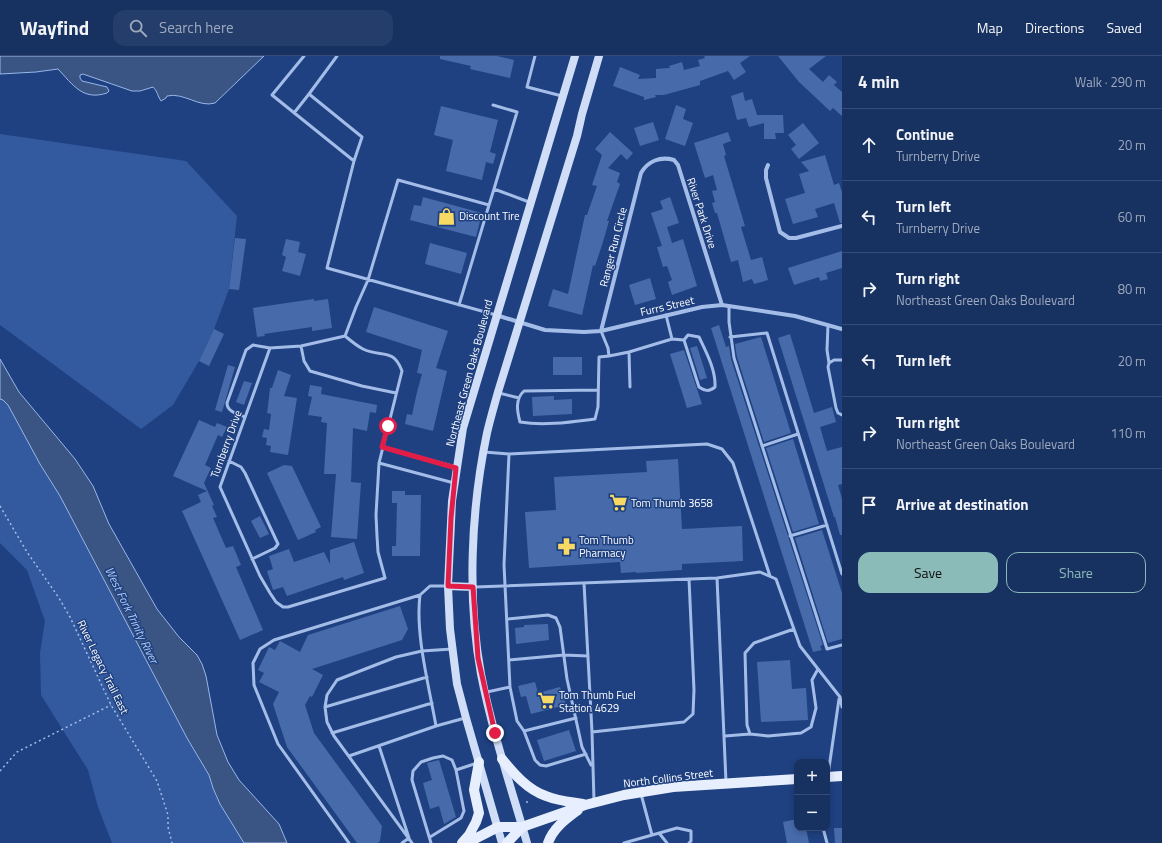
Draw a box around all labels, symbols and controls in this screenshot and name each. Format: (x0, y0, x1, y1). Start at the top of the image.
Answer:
search box (113, 10, 393, 46)
text: Wayfind (20, 13, 89, 42)
text: Search here (159, 16, 234, 39)
icon: search (127, 17, 149, 39)
text: Map (977, 17, 1003, 38)
text: Directions (1025, 17, 1084, 38)
text: Saved (1106, 17, 1142, 38)
text: 4 min (858, 69, 899, 95)
text: Walk · 290 m (1075, 72, 1146, 92)
text: Continue (896, 123, 954, 146)
icon: ahead (858, 134, 880, 156)
text: 20 m (1118, 135, 1146, 155)
text: Turnberry Drive (896, 146, 980, 166)
street label: River Park Drive (683, 175, 721, 251)
text: Turn left (896, 195, 951, 218)
street label: Ranger Run Circle (595, 205, 631, 288)
shop icon: Discount Tire (436, 206, 456, 226)
icon: left (858, 206, 880, 228)
text: 60 m (1118, 207, 1146, 227)
place label: Discount Tire (459, 208, 520, 224)
text: Turnberry Drive (896, 218, 980, 238)
text: Turn right (896, 267, 960, 290)
icon: right (858, 278, 880, 300)
text: 80 m (1118, 279, 1146, 299)
text: Northeast Green Oaks Boulevard (896, 290, 1075, 310)
street label: Furrs Street (638, 292, 696, 320)
street label: Northeast Green Oaks Boulevard (442, 298, 496, 448)
text: Turn left (896, 349, 951, 372)
icon: left (858, 350, 880, 372)
text: 20 m (1118, 351, 1146, 371)
street label: Turnberry Drive (206, 407, 246, 480)
text: Turn right (896, 411, 960, 434)
route start (379, 417, 397, 435)
icon: right (858, 422, 880, 444)
text: 110 m (1110, 423, 1146, 443)
text: Northeast Green Oaks Boulevard (896, 434, 1075, 454)
supermarket icon: Tom Thumb 3658 (608, 493, 628, 513)
text: Arrive at destination (896, 493, 1029, 516)
icon: arrive (858, 494, 880, 516)
place label: Tom Thumb 3658 (631, 495, 713, 511)
place label: Tom Thumb Pharmacy (579, 532, 634, 561)
pharmacy icon: Tom Thumb Pharmacy (556, 536, 576, 556)
button: Save (858, 552, 998, 593)
button: Share (1006, 552, 1146, 593)
water label: West Fork Trinity River (100, 563, 165, 669)
street label: River Legacy Trail East (73, 617, 133, 717)
place label: Tom Thumb Fuel Station 4629 (559, 687, 636, 716)
supermarket icon: Tom Thumb Fuel Station 4629 (536, 691, 556, 711)
route end (486, 724, 504, 742)
map controls (794, 759, 830, 831)
button: + (794, 759, 830, 795)
street label: North Collins Street (622, 765, 714, 791)
button: − (794, 795, 830, 831)

